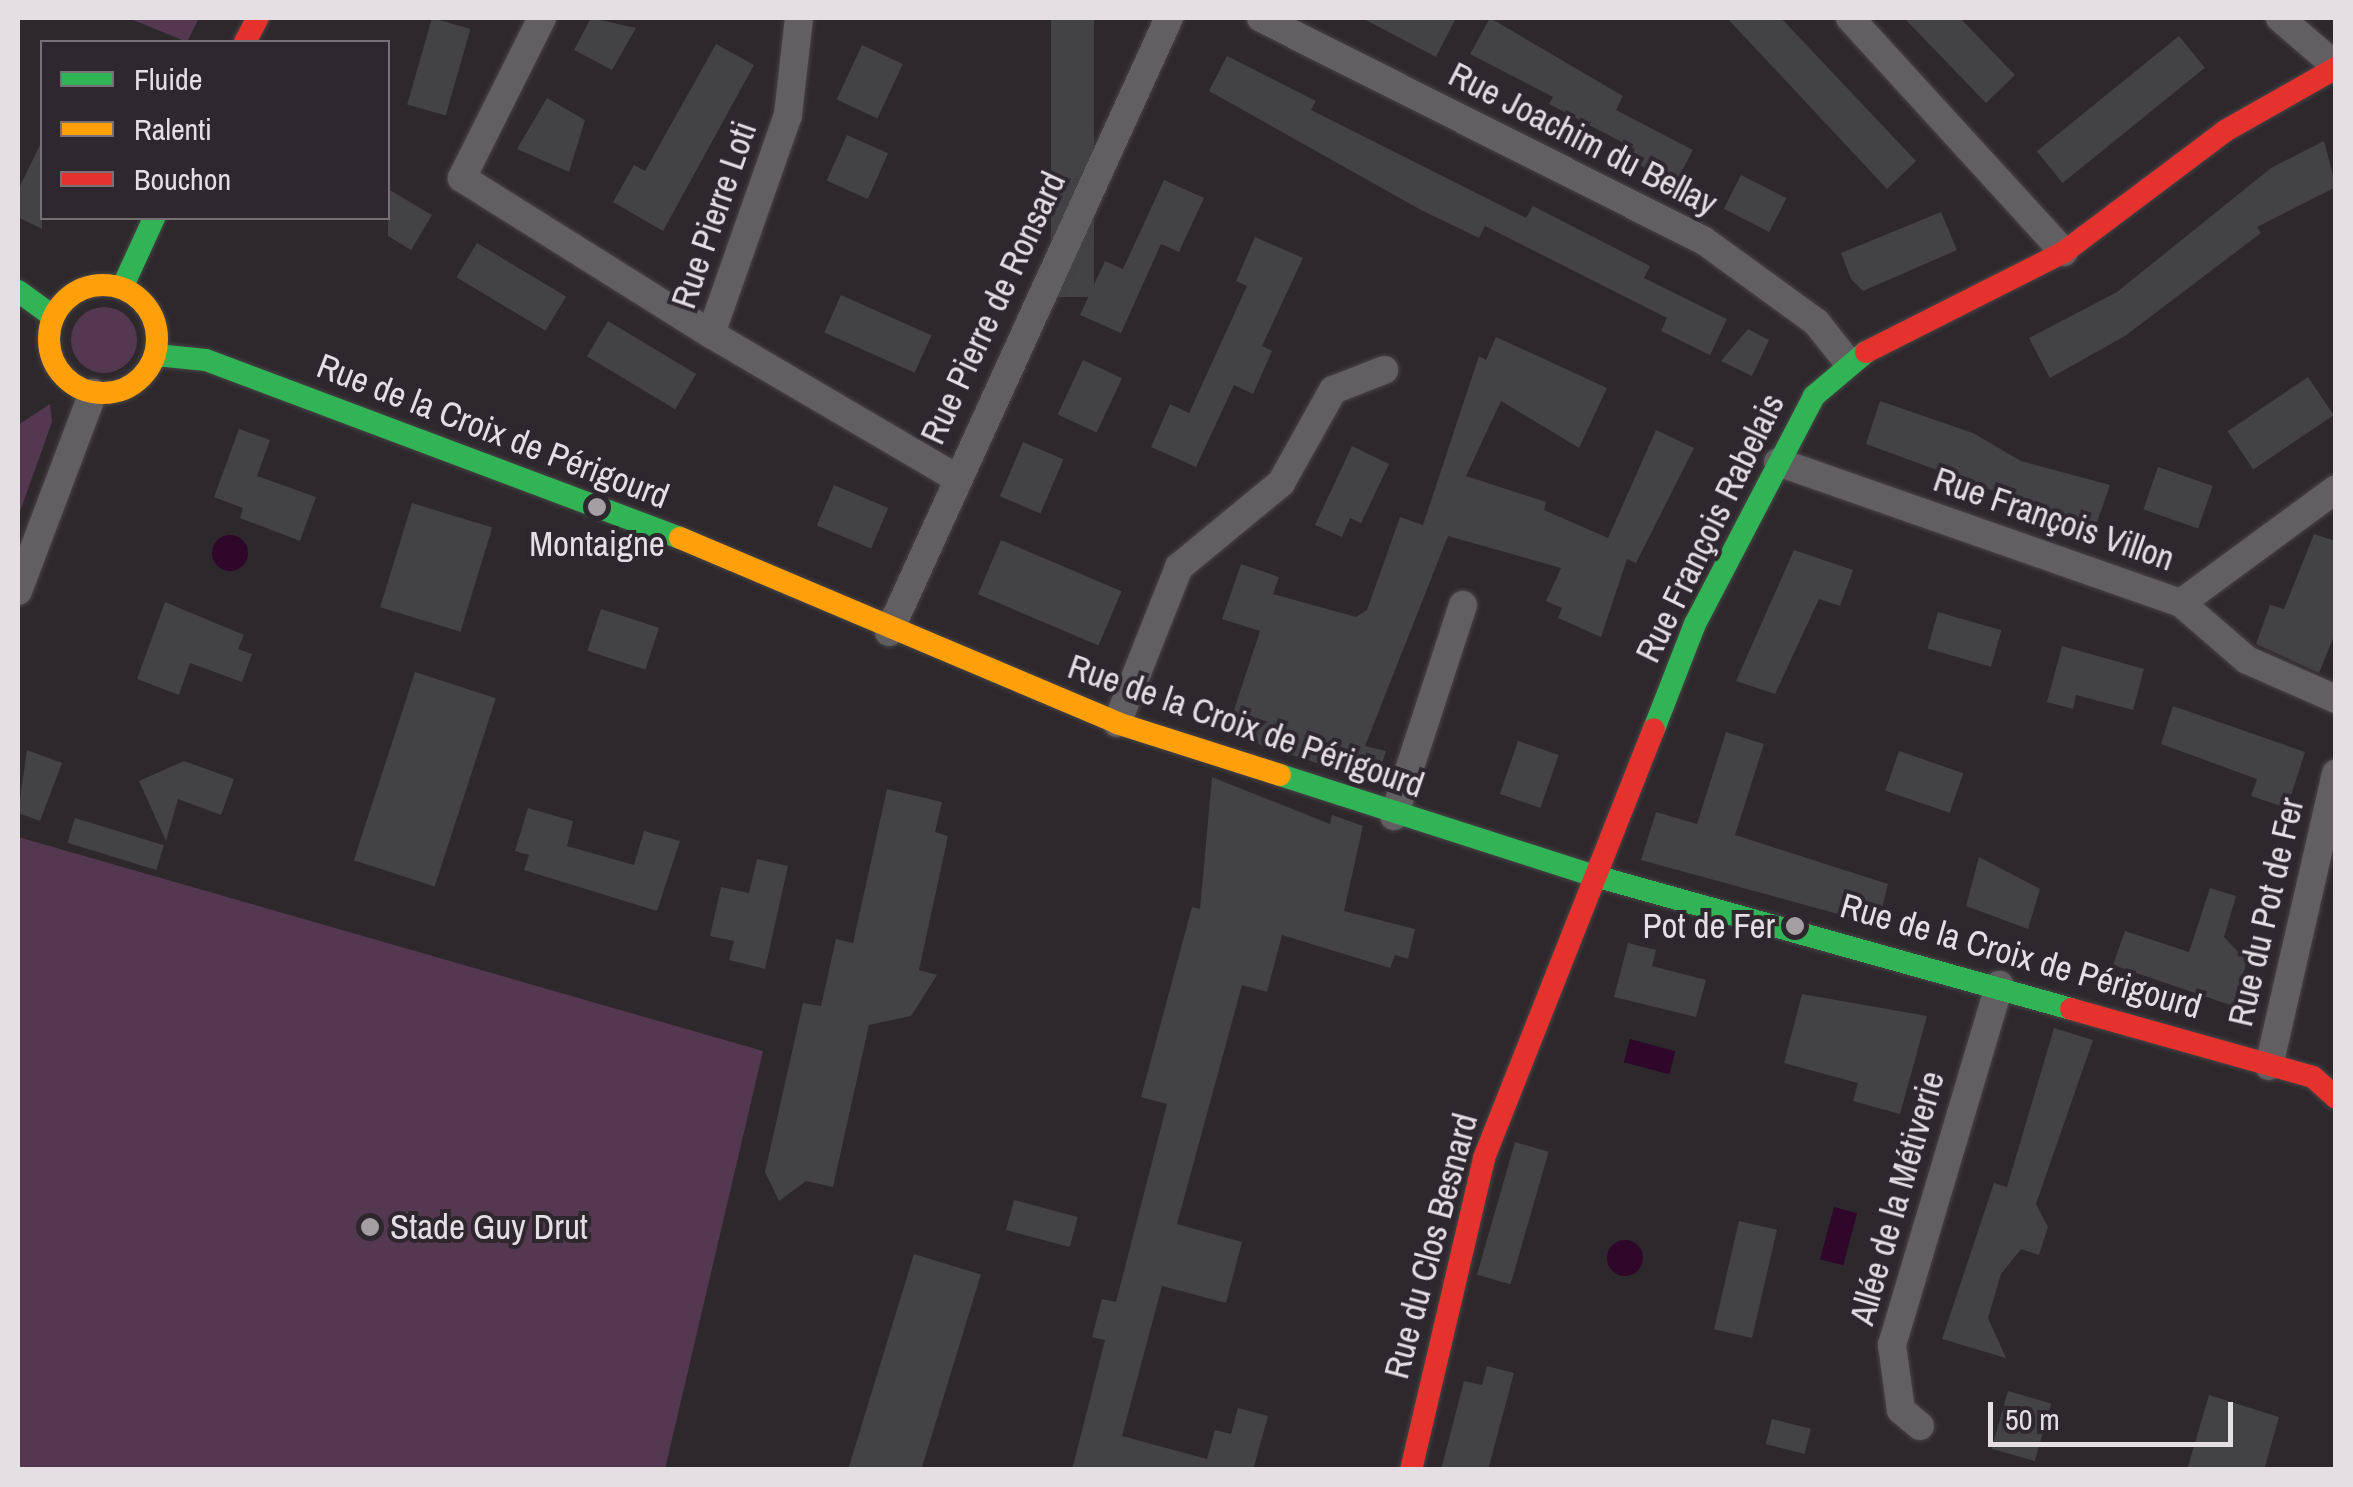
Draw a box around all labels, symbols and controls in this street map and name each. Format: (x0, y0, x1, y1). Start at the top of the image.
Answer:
legend (40, 40, 390, 220)
street label: Rue Joachim du Bellay (1442, 53, 1724, 225)
text: Fluide (134, 59, 202, 99)
text: Ralenti (134, 109, 212, 149)
street label: Rue Pierre Loti (662, 116, 766, 314)
text: Bouchon (134, 159, 231, 199)
street label: Rue Pierre de Ronsard (912, 165, 1074, 451)
street label: Rue de la Croix de Périgourd (311, 345, 675, 517)
street label: Rue François Rabelais (1627, 387, 1793, 669)
street label: Rue François Villon (1928, 458, 2180, 580)
marker: Montaigne (586, 496, 608, 518)
place label: Montaigne (529, 523, 665, 565)
street label: Rue de la Croix de Périgourd (1063, 645, 1429, 807)
street label: Rue du Pot de Fer (2219, 794, 2313, 1030)
street label: Rue de la Croix de Périgourd (1836, 884, 2206, 1028)
place label: Pot de Fer (1642, 905, 1775, 947)
marker: Pot de Fer (1784, 915, 1806, 937)
street label: Allée de la Métiverie (1841, 1066, 1953, 1330)
street label: Rue du Clos Besnard (1375, 1109, 1487, 1383)
place label: Stade Guy Drut (390, 1206, 588, 1248)
marker: Stade Guy Drut (359, 1216, 381, 1238)
scale bar (1993, 1382, 2238, 1444)
text: 50 m (2005, 1399, 2060, 1439)

